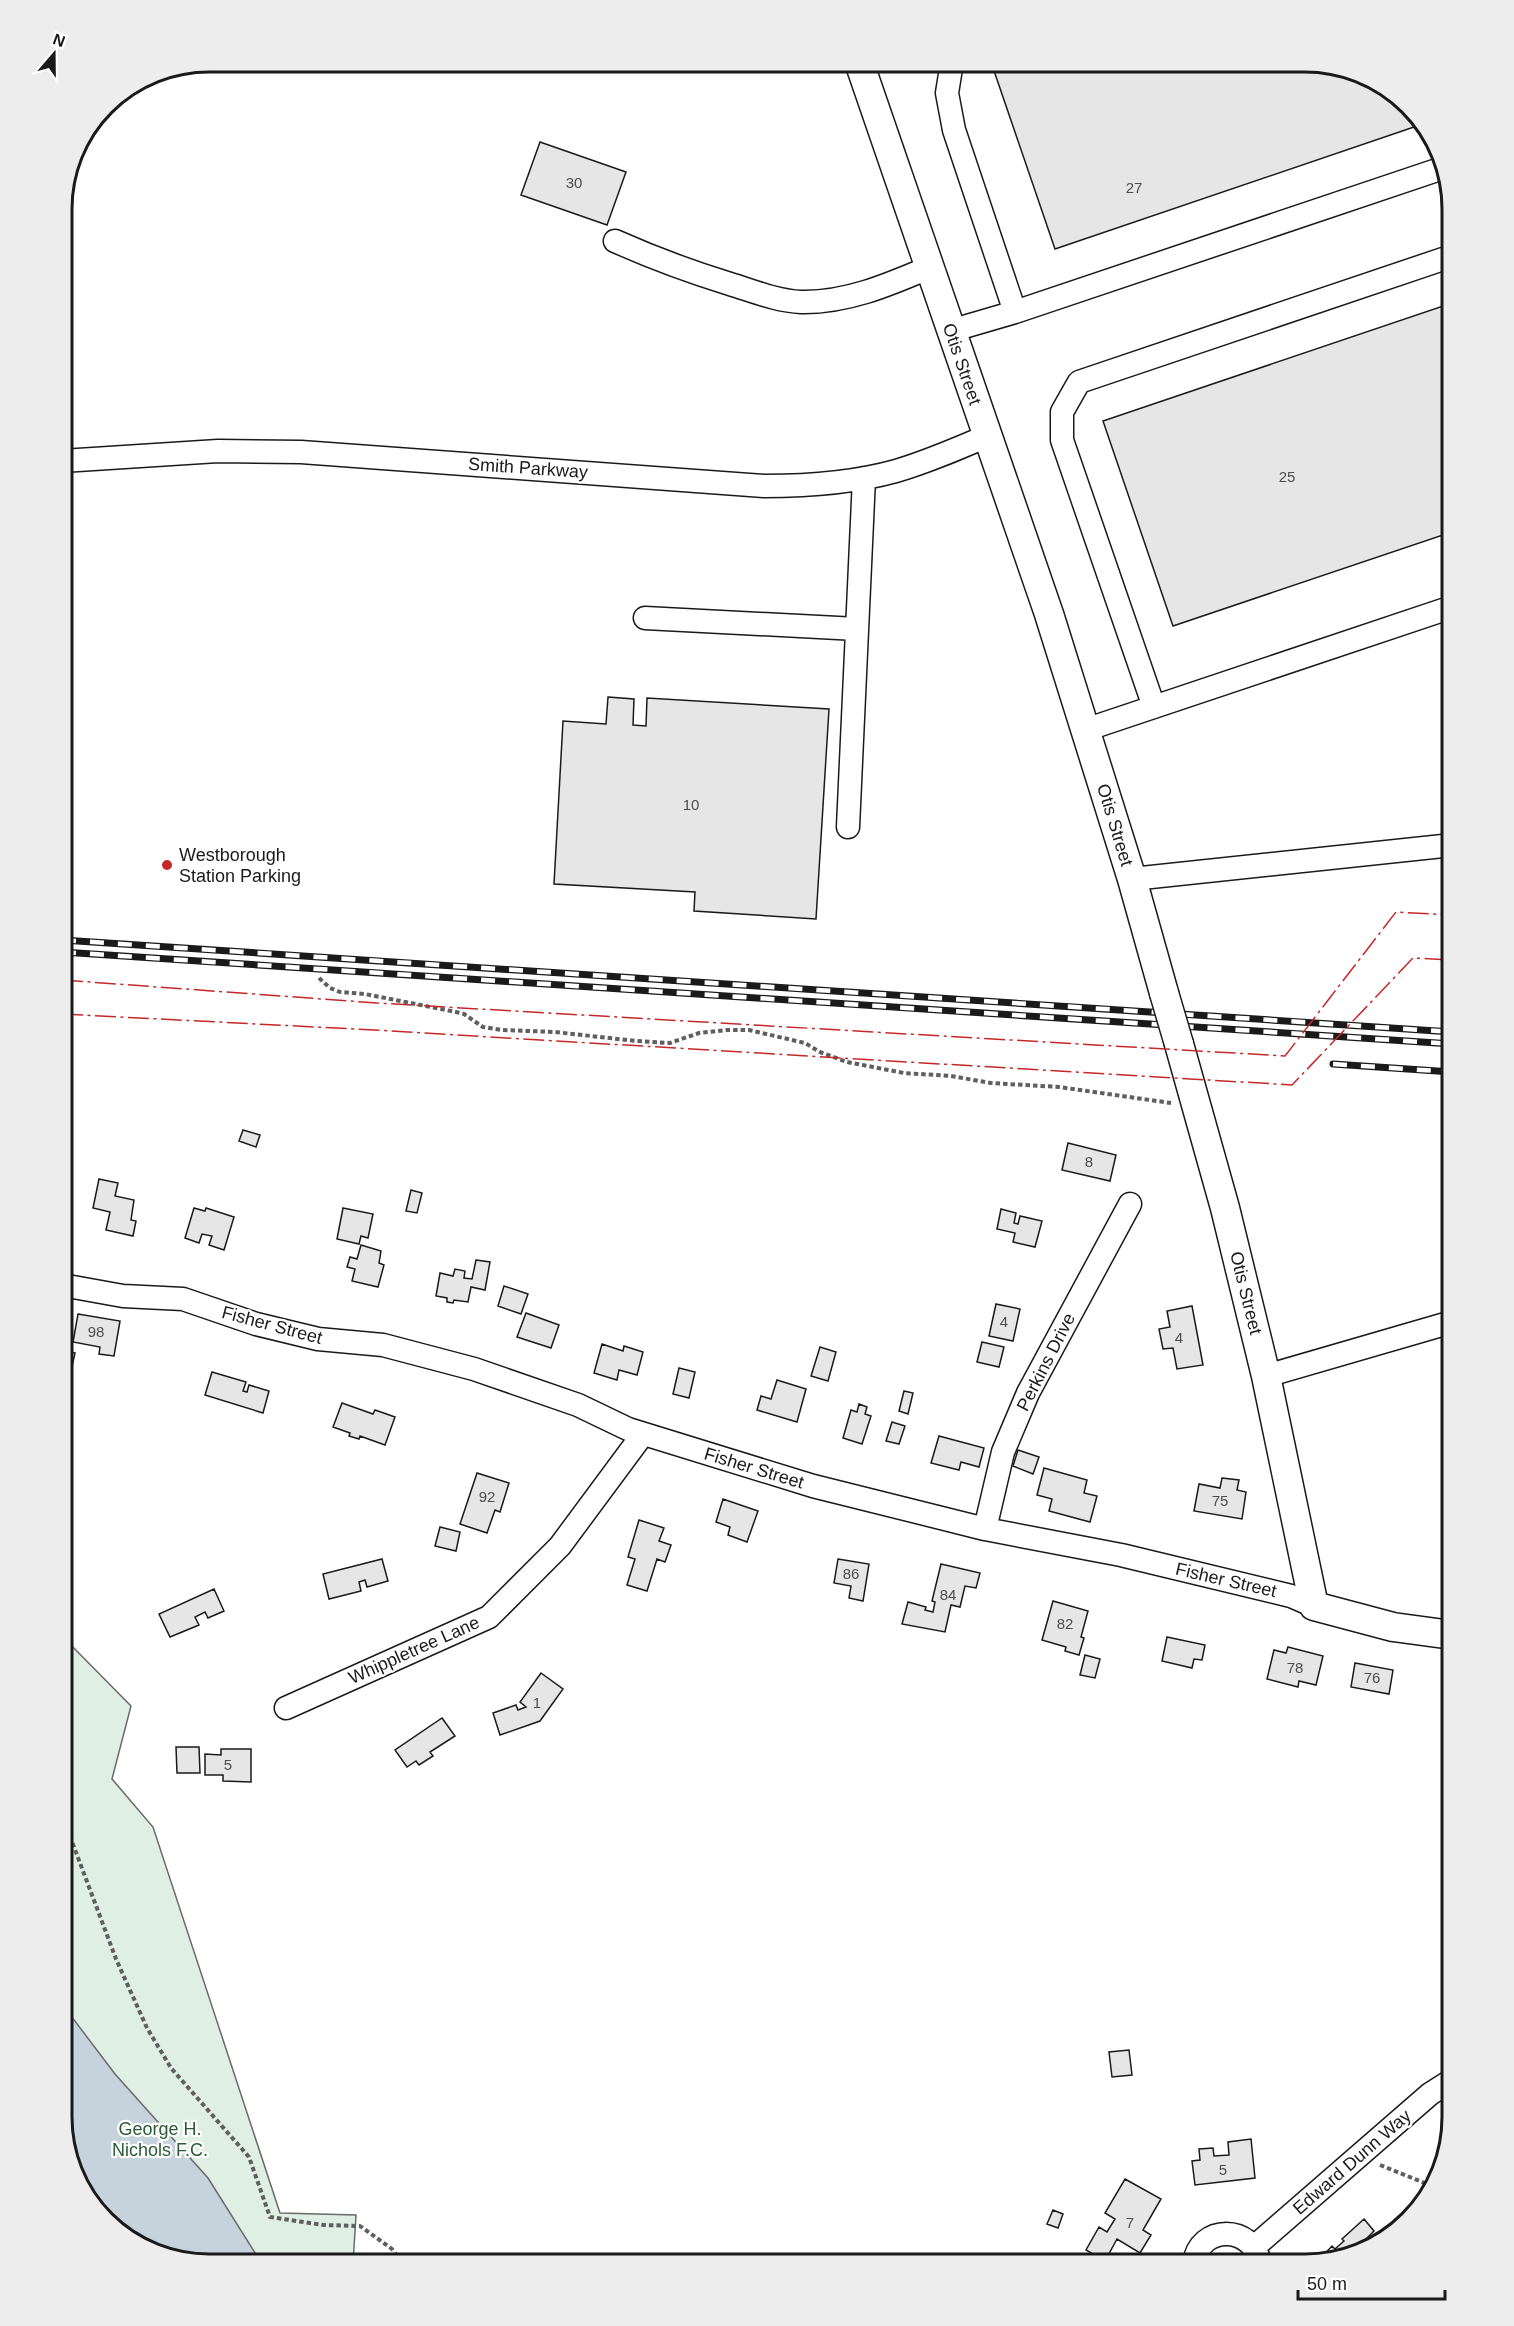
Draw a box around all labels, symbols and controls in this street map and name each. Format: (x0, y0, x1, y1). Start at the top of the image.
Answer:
north arrow (24, 24, 84, 84)
text: N (51, 30, 67, 50)
house number: 30 (566, 174, 582, 191)
house number: 27 (1126, 179, 1142, 196)
street label: Otis Street (939, 321, 985, 407)
street label: Smith Parkway (467, 454, 589, 482)
house number: 25 (1279, 468, 1295, 485)
street label: Otis Street (1093, 781, 1137, 869)
house number: 10 (683, 796, 699, 813)
place label: Westborough Station Parking (179, 845, 301, 886)
marker: Westborough Station Parking (160, 858, 174, 872)
house number: 8 (1085, 1153, 1093, 1170)
street label: Otis Street (1226, 1249, 1266, 1337)
street label: Fisher Street (220, 1302, 324, 1348)
street label: Perkins Drive (1013, 1310, 1079, 1414)
house number: 4 (1000, 1313, 1008, 1330)
house number: 98 (88, 1323, 104, 1340)
house number: 4 (1175, 1329, 1183, 1346)
street label: Fisher Street (702, 1443, 806, 1493)
house number: 92 (479, 1488, 495, 1505)
house number: 75 (1212, 1492, 1228, 1509)
street label: Fisher Street (1174, 1559, 1278, 1601)
house number: 86 (843, 1565, 859, 1582)
house number: 84 (940, 1586, 956, 1603)
street label: Whippletree Lane (345, 1612, 483, 1688)
house number: 82 (1057, 1615, 1073, 1632)
house number: 78 (1287, 1659, 1303, 1676)
house number: 76 (1364, 1669, 1380, 1686)
house number: 1 (533, 1694, 541, 1711)
house number: 5 (224, 1756, 232, 1773)
street label: Edward Dunn Way (1289, 2105, 1415, 2219)
park label: George H. Nichols F.C. (112, 2119, 208, 2160)
house number: 5 (1219, 2161, 1227, 2178)
house number: 7 (1126, 2214, 1134, 2231)
scale bar (1298, 2263, 1445, 2301)
text: 50 m (1307, 2274, 1347, 2294)

